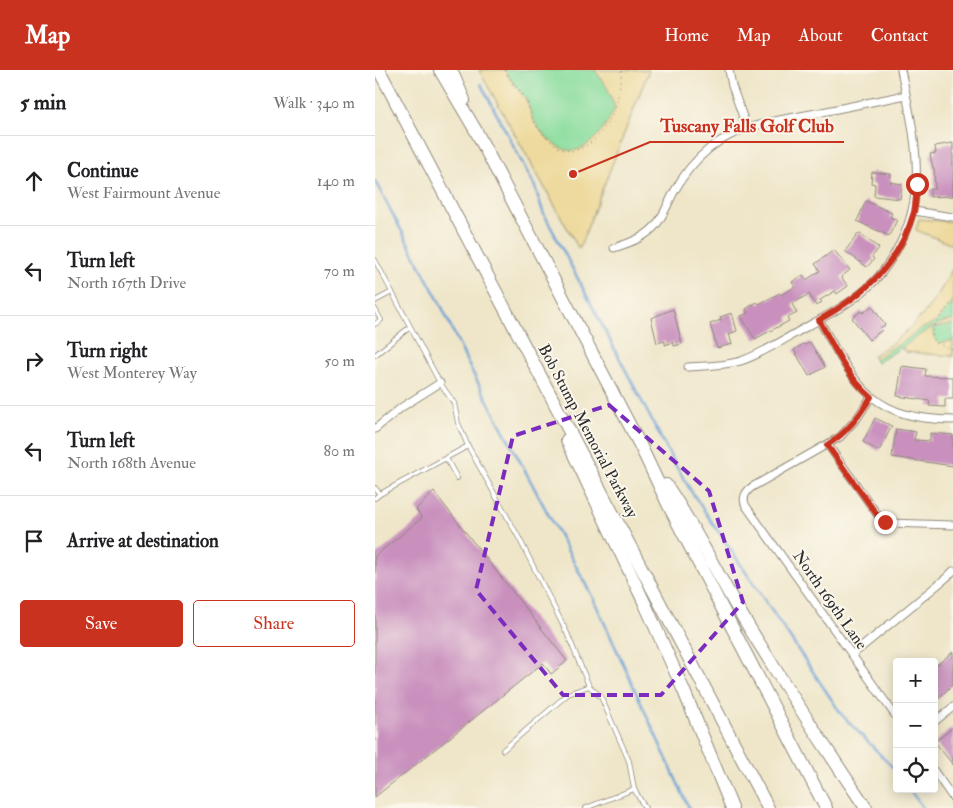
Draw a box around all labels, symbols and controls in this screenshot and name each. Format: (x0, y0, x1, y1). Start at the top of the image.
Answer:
text: Map (25, 20, 70, 51)
text: Home (664, 24, 709, 47)
text: Map (737, 24, 771, 47)
text: About (799, 24, 843, 47)
text: Contact (871, 24, 928, 47)
text: 5 min (20, 89, 66, 116)
text: Walk · 340 m (273, 93, 355, 113)
callout: Tuscany Falls Golf Club (650, 109, 844, 142)
text: Tuscany Falls Golf Club (659, 115, 834, 138)
text: Continue (67, 159, 138, 183)
icon: ahead (20, 167, 48, 195)
text: 140 m (317, 171, 355, 191)
route start (906, 173, 929, 196)
text: West Fairmount Avenue (67, 183, 220, 203)
text: Turn left (67, 249, 135, 273)
icon: left (20, 257, 48, 285)
text: 70 m (324, 261, 355, 281)
text: North 167th Drive (67, 273, 186, 293)
text: Turn right (67, 339, 147, 363)
street label: Bob Stump Memorial Parkway (533, 341, 643, 523)
icon: right (20, 347, 48, 375)
text: 50 m (324, 351, 355, 371)
text: West Monterey Way (67, 363, 197, 383)
text: Turn left (67, 429, 135, 453)
icon: left (20, 437, 48, 465)
text: 80 m (324, 441, 355, 461)
text: North 168th Avenue (67, 453, 196, 473)
route end (874, 511, 897, 534)
icon: arrive (20, 527, 48, 555)
text: Arrive at destination (67, 529, 219, 553)
street label: North 169th Lane (788, 547, 872, 654)
button: Save (20, 600, 183, 647)
button: Share (193, 600, 355, 647)
map controls (893, 658, 938, 793)
button: + (893, 658, 938, 703)
button: − (893, 703, 938, 748)
button: locate (893, 748, 938, 793)

